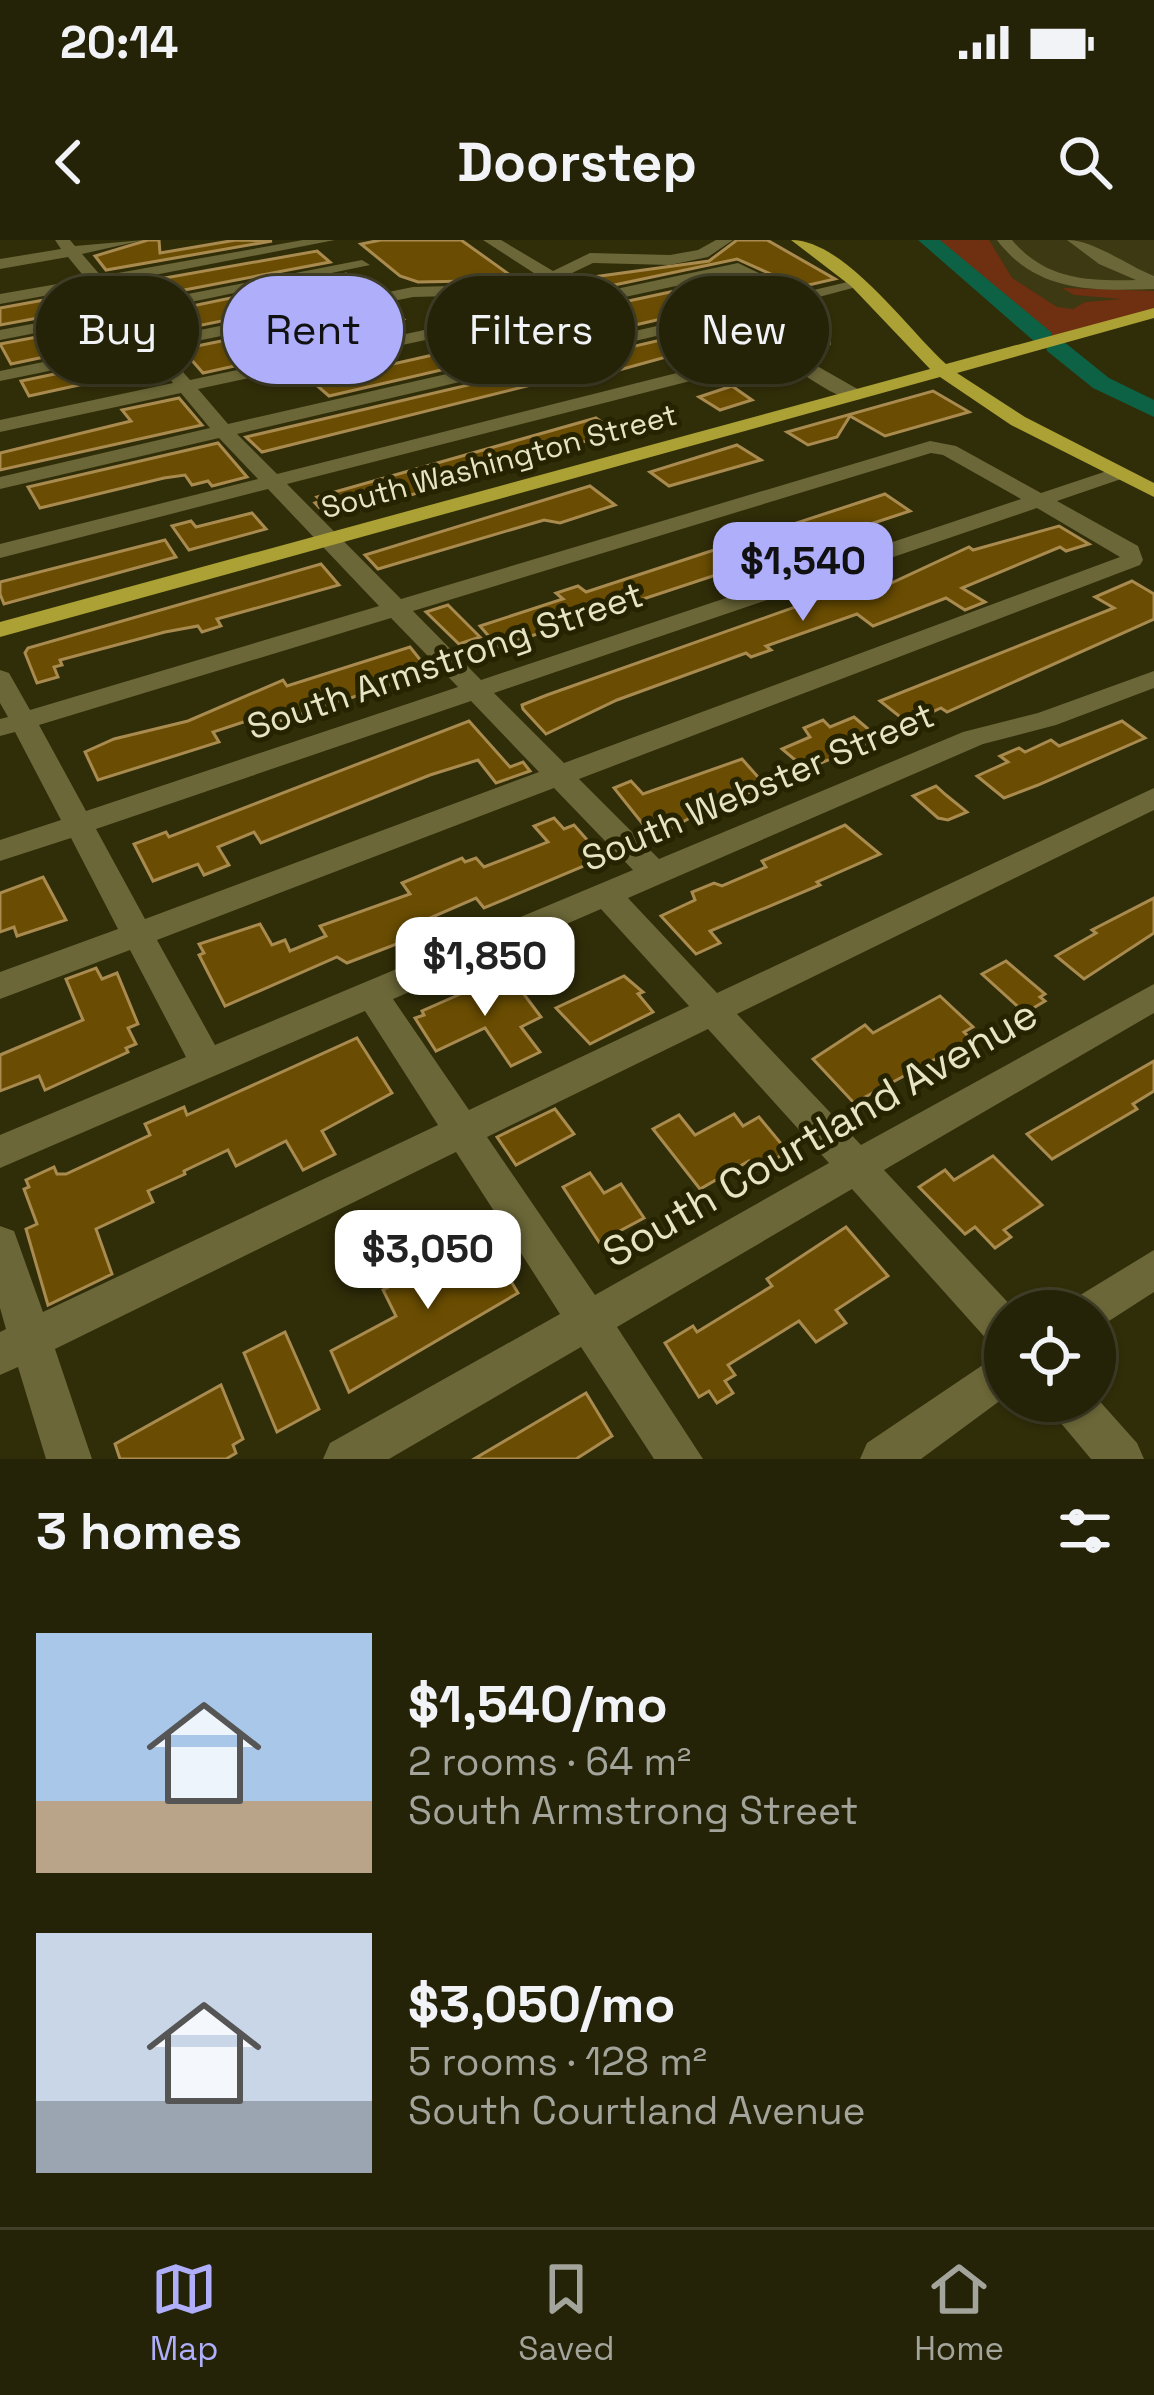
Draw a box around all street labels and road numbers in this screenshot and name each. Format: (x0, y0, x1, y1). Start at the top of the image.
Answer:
street label: South Washington Street (317, 395, 681, 527)
street label: South Armstrong Street (241, 572, 649, 750)
street label: South Webster Street (575, 692, 941, 882)
street label: South Courtland Avenue (593, 987, 1047, 1279)

